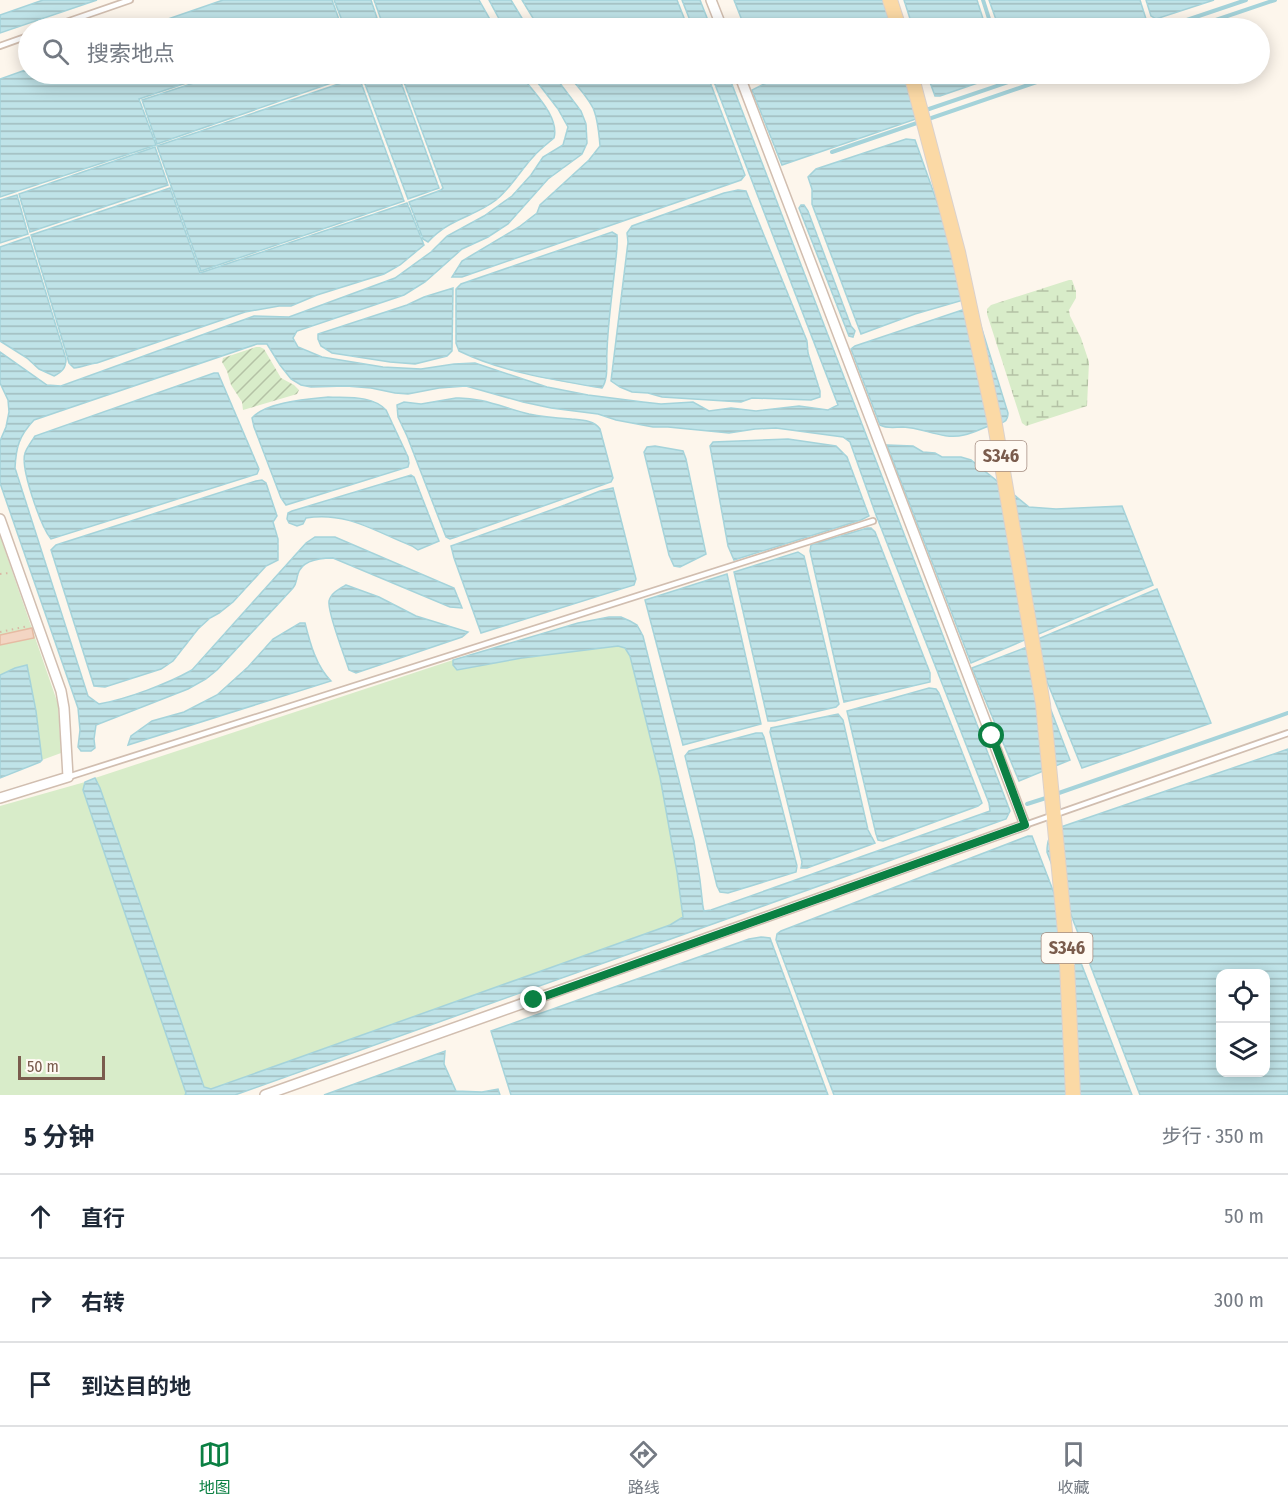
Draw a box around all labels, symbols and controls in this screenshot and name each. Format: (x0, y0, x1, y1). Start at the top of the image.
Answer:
search box (18, 18, 1270, 84)
icon: search (39, 35, 72, 68)
text: 搜索地点 (87, 40, 175, 67)
road number: S346 (976, 441, 1026, 471)
route start (978, 722, 1004, 748)
road number: S346 (1042, 933, 1092, 963)
map controls (1216, 969, 1270, 1077)
button: locate (1216, 969, 1270, 1023)
route end (520, 986, 546, 1012)
button: layers (1216, 1023, 1270, 1077)
scale bar (18, 1053, 105, 1080)
text: 50 m (27, 1057, 59, 1076)
text: 5 分钟 (24, 1122, 94, 1153)
text: 步行 · 350 m (1162, 1124, 1264, 1148)
icon: ahead (24, 1200, 57, 1233)
text: 50 m (1224, 1204, 1264, 1228)
text: 直行 (81, 1205, 125, 1232)
icon: right (24, 1284, 57, 1317)
text: 300 m (1214, 1288, 1264, 1312)
text: 右转 (81, 1289, 125, 1316)
icon: arrive (24, 1368, 57, 1401)
text: 到达目的地 (81, 1373, 191, 1400)
tab: 地图 (198, 1438, 231, 1498)
tab: 路线 (627, 1438, 660, 1498)
tab: 收藏 (1057, 1438, 1090, 1498)

